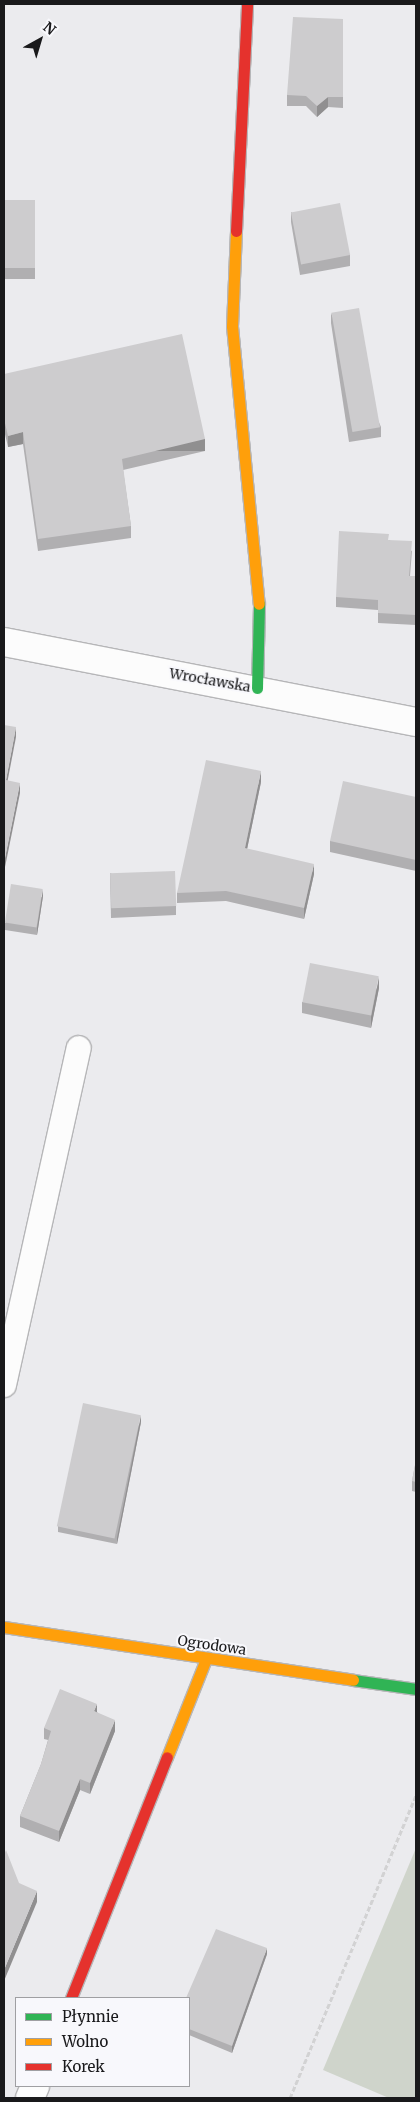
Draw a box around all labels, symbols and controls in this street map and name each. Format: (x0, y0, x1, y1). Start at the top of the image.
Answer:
north arrow (15, 15, 65, 65)
text: N (39, 18, 59, 39)
street label: Wrocławska (168, 665, 252, 695)
street label: Ogrodowa (177, 1632, 247, 1658)
legend (15, 1997, 190, 2087)
text: Płynnie (62, 2007, 118, 2026)
text: Wolno (62, 2032, 108, 2051)
text: Korek (62, 2057, 105, 2076)

